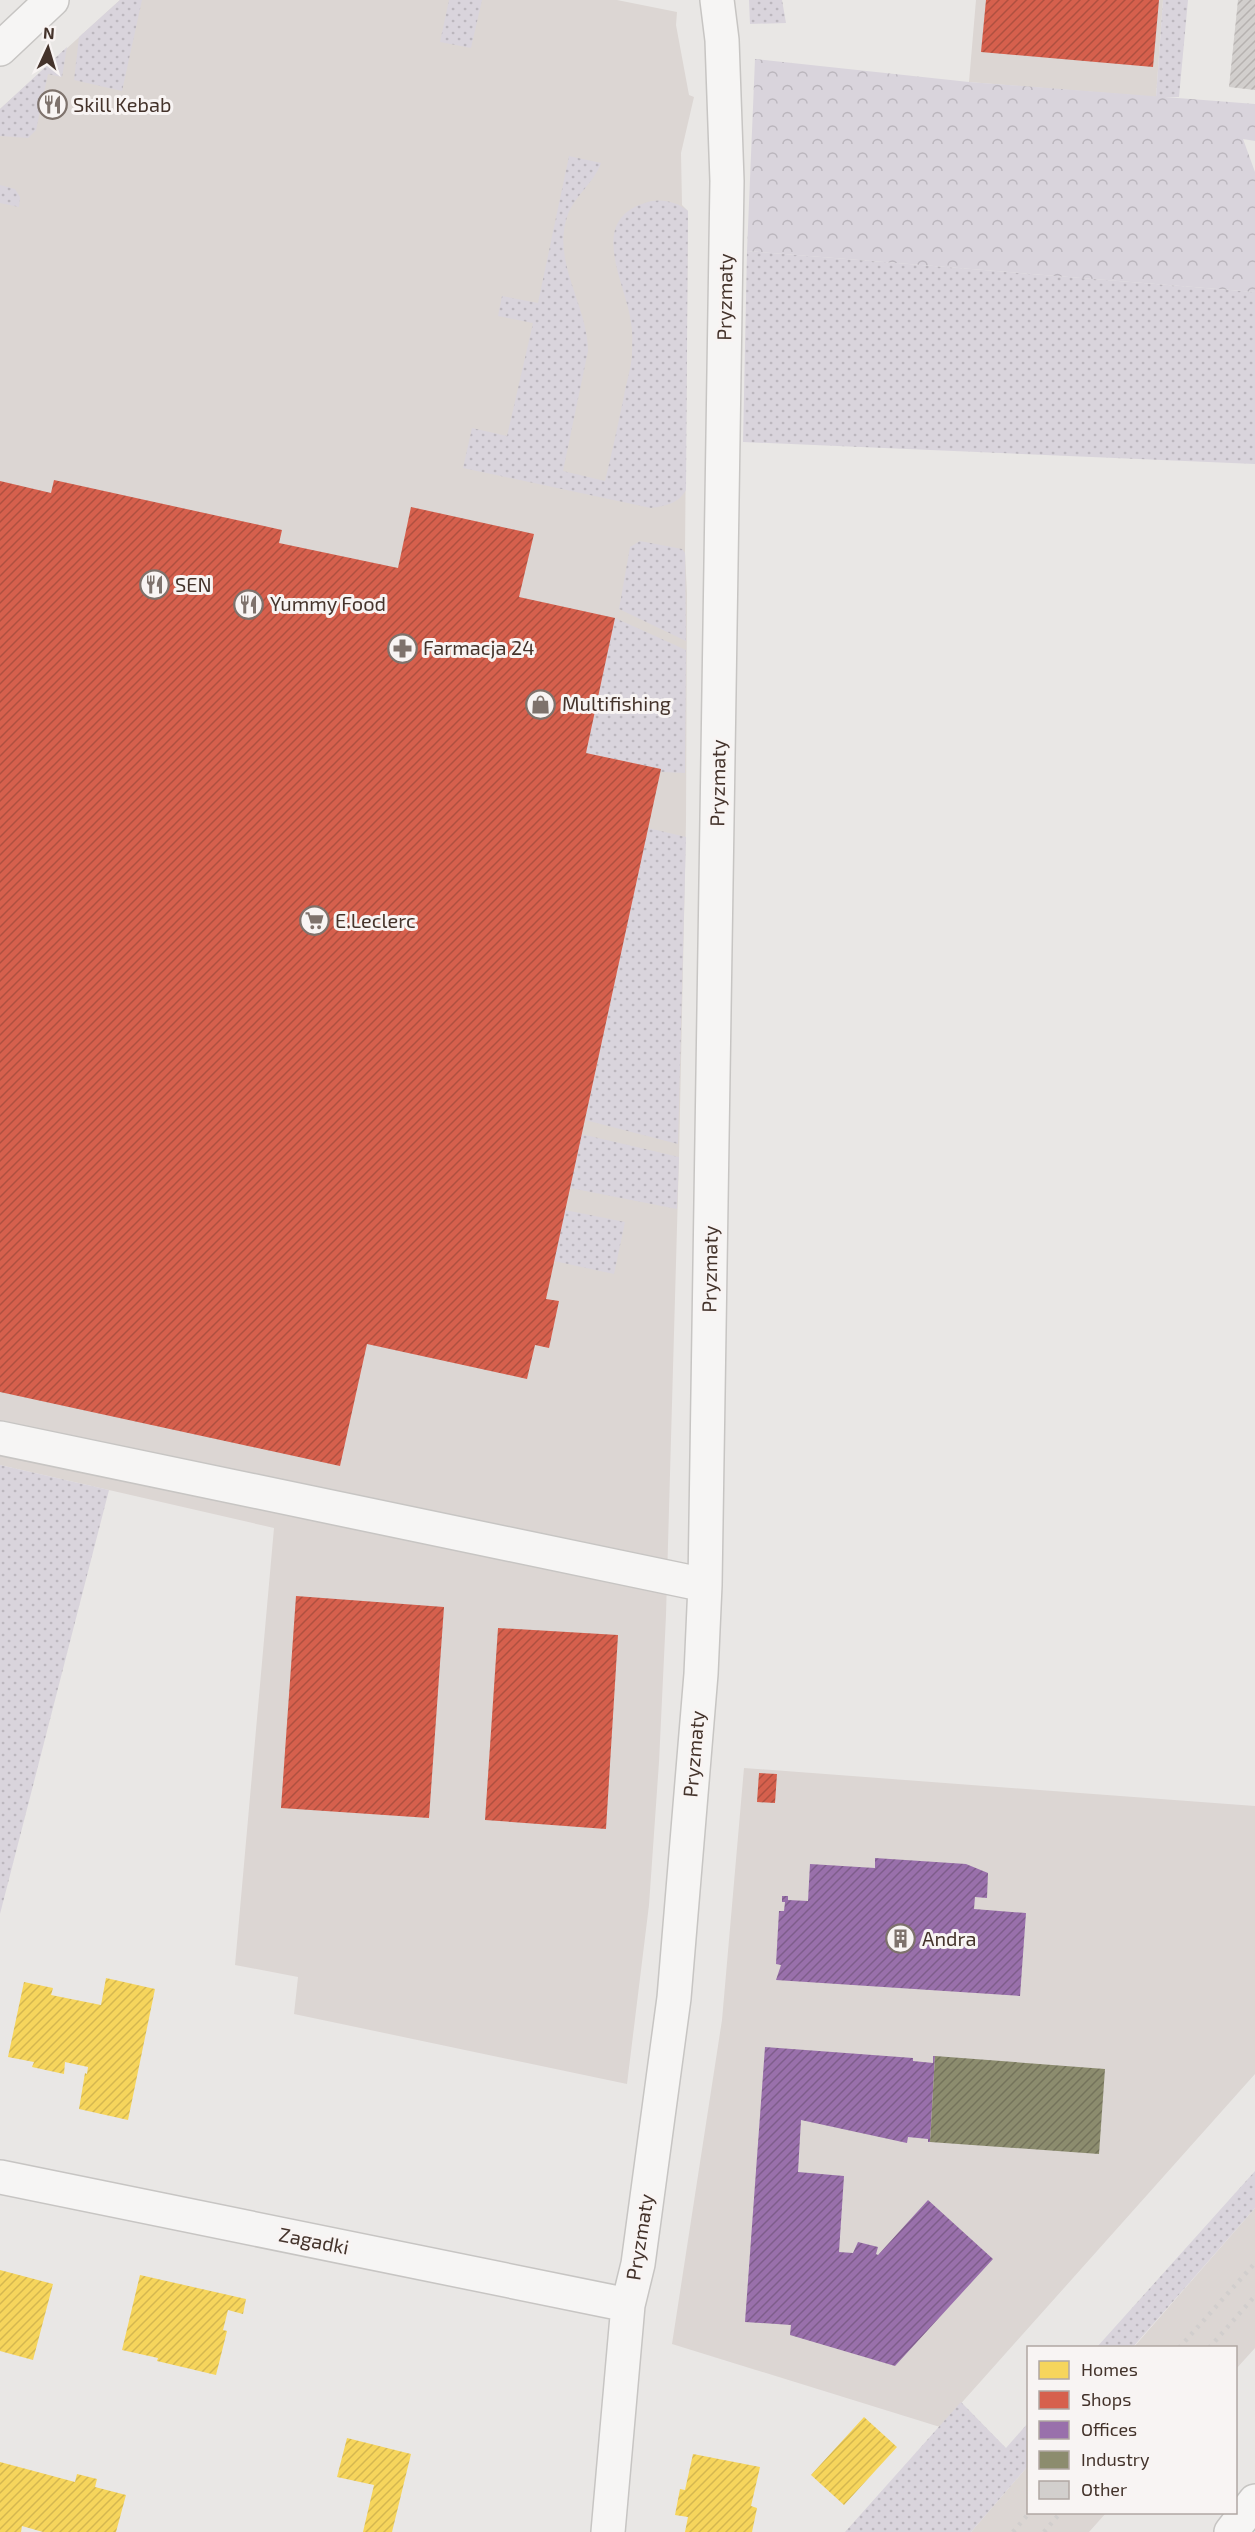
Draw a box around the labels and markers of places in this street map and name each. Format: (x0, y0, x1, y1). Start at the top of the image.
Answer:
restaurant icon: Skill Kebab (36, 89, 68, 121)
place label: Skill Kebab (73, 92, 171, 116)
restaurant icon: SEN (138, 569, 170, 601)
place label: SEN (175, 572, 212, 596)
restaurant icon: Yummy Food (233, 588, 265, 620)
place label: Yummy Food (270, 591, 386, 615)
pharmacy icon: Farmacja 24 (386, 632, 418, 664)
place label: Farmacja 24 (423, 635, 535, 659)
shop icon: Multifishing (525, 688, 557, 720)
place label: Multifishing (562, 691, 671, 715)
supermarket icon: E.Leclerc (298, 905, 330, 937)
place label: E.Leclerc (335, 908, 416, 932)
building icon: Andra (885, 1923, 917, 1955)
place label: Andra (922, 1926, 977, 1950)

